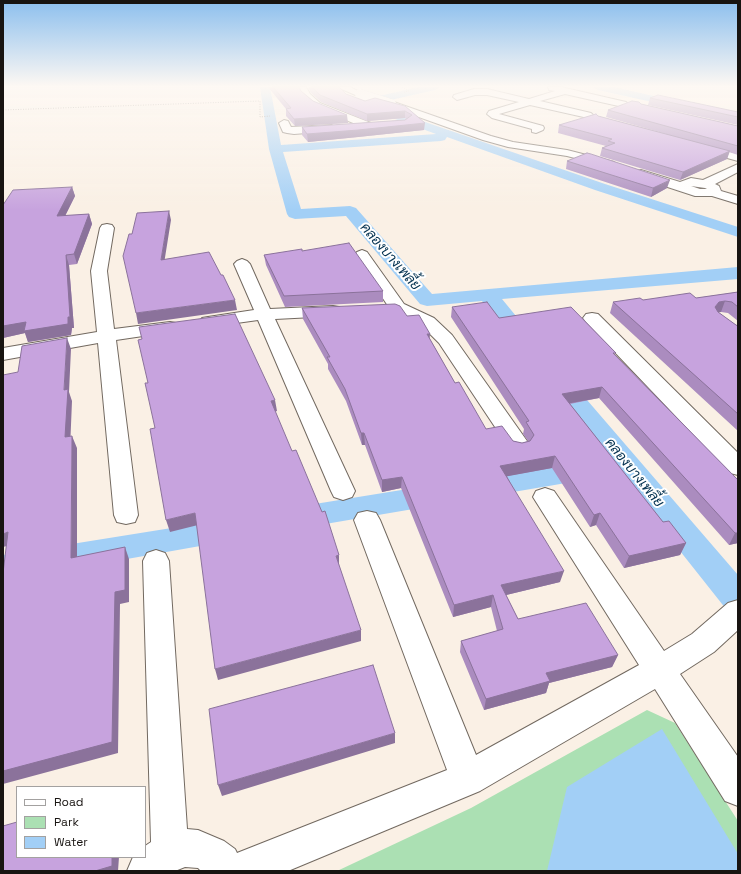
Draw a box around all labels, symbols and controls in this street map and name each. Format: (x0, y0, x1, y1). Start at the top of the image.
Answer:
water label: คลองบางเพลี้ย (356, 220, 424, 294)
water label: คลองบางเพลี้ย (601, 435, 667, 511)
legend (16, 786, 146, 858)
text: Road (54, 794, 83, 810)
text: Park (54, 814, 79, 830)
text: Water (54, 834, 88, 850)

